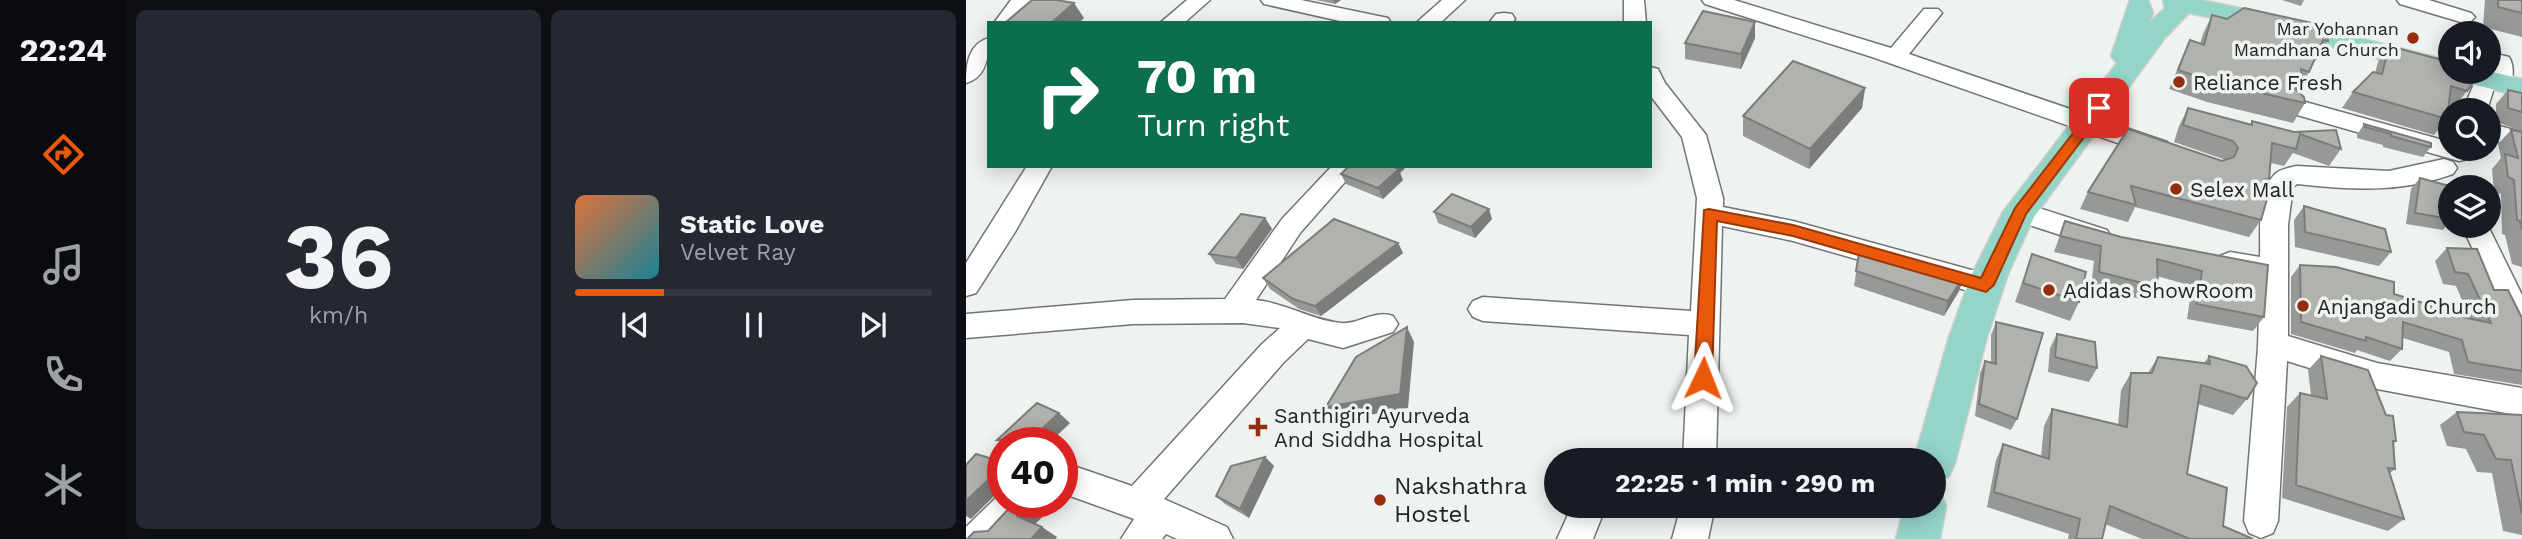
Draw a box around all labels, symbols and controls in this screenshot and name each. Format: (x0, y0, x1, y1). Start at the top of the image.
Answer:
place label: Mar Yohannan Mamdhana Church (2234, 18, 2399, 60)
map controls (2438, 21, 2501, 238)
button: sound (2438, 21, 2501, 84)
marker: Mar Yohannan Mamdhana Church (2405, 30, 2421, 46)
text: 22:24 (19, 31, 107, 69)
text: 70 m (1137, 47, 1257, 105)
icon: right (1022, 49, 1113, 140)
place label: Reliance Fresh (2193, 70, 2343, 95)
marker: Reliance Fresh (2171, 74, 2187, 90)
pin (2069, 78, 2129, 138)
icon: arrive (2080, 89, 2118, 127)
button: search (2438, 98, 2501, 161)
text: Turn right (1137, 106, 1289, 144)
icon: directions (39, 130, 88, 179)
button: layers (2438, 175, 2501, 238)
place label: Selex Mall (2190, 177, 2295, 202)
marker: Selex Mall (2168, 181, 2184, 197)
text: 36 (283, 203, 394, 310)
text: Static Love (680, 209, 824, 239)
text: Velvet Ray (680, 239, 796, 266)
icon: music (39, 240, 88, 289)
place label: Adidas ShowRoom (2063, 278, 2254, 303)
marker: Adidas ShowRoom (2041, 282, 2057, 298)
place label: Anjangadi Church (2317, 294, 2497, 319)
marker: Anjangadi Church (2295, 298, 2311, 314)
text: km/h (309, 302, 368, 329)
icon: previous (616, 306, 654, 344)
icon: pause (735, 306, 773, 344)
icon: next (854, 306, 892, 344)
position arrow (1666, 341, 1740, 415)
icon: phone (39, 350, 88, 399)
place label: Santhigiri Ayurveda And Siddha Hospital (1274, 403, 1483, 452)
marker: Santhigiri Ayurveda And Siddha Hospital (1248, 417, 1268, 437)
speed limit sign: 40 (987, 427, 1078, 518)
icon: climate (39, 460, 88, 509)
text: 22:25 · 1 min · 290 m (1615, 468, 1875, 498)
place label: Nakshathra Hostel (1394, 472, 1527, 528)
marker: Nakshathra Hostel (1372, 492, 1388, 508)

